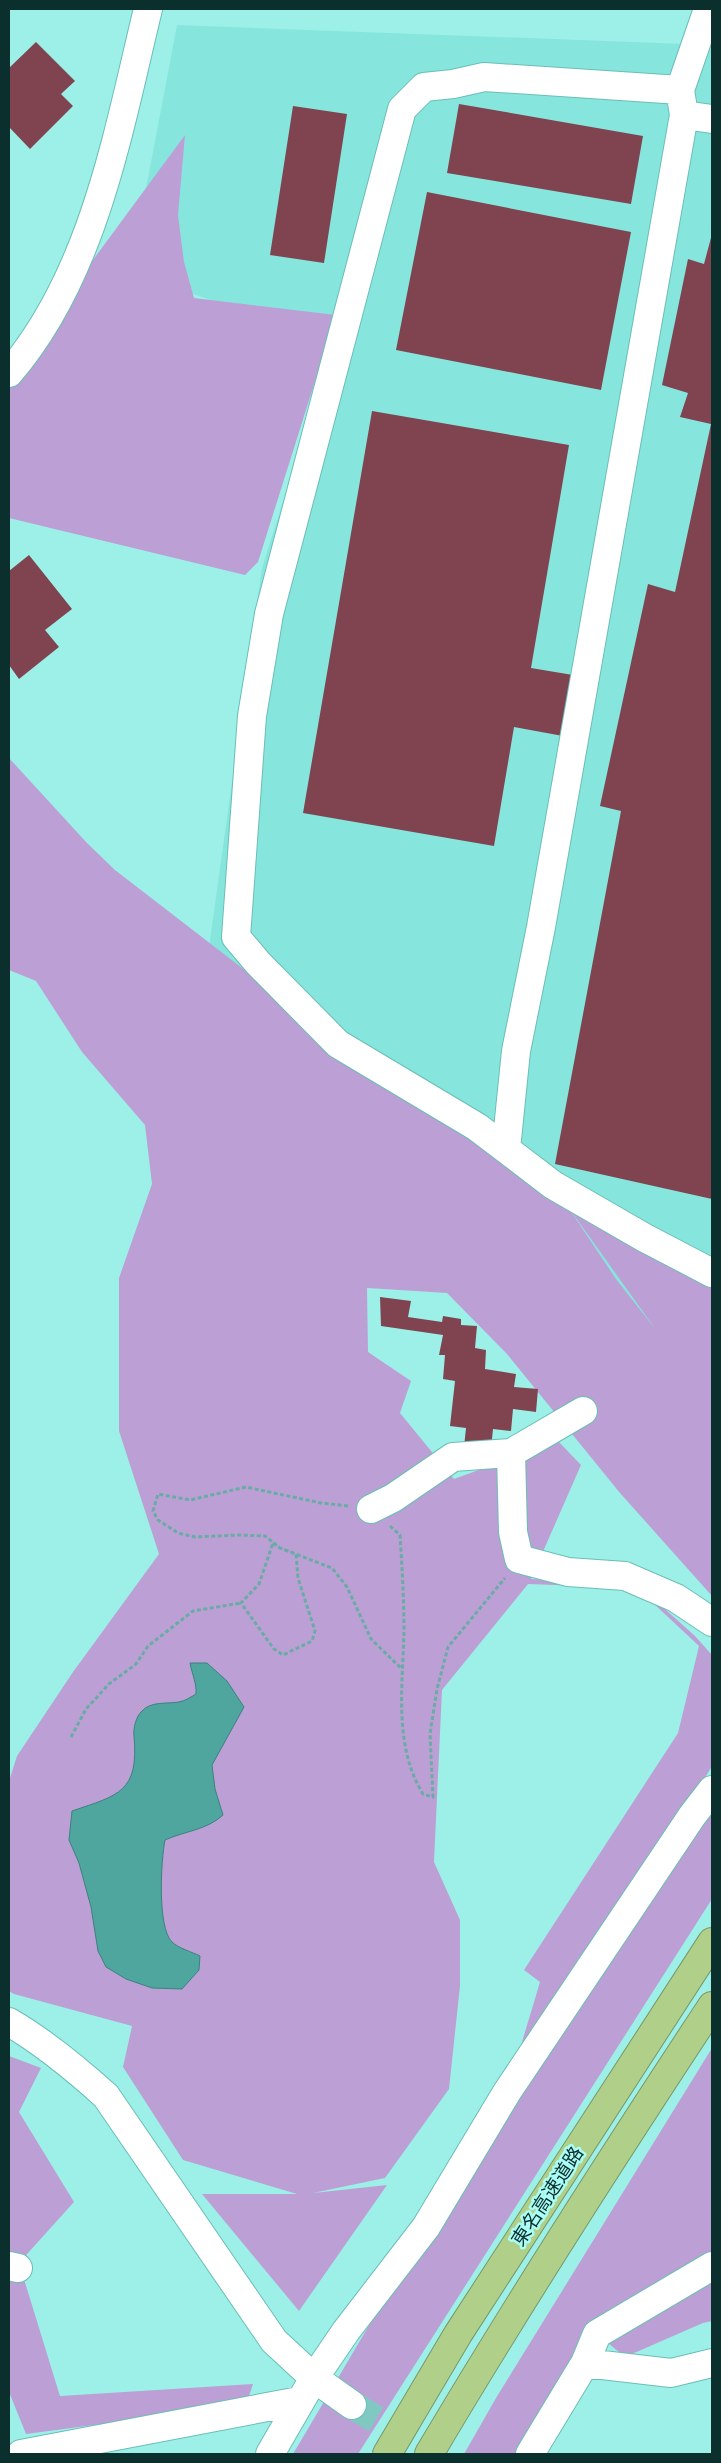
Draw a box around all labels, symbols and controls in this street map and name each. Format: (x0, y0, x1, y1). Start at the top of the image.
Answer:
street label: 東名高速道路 (505, 2141, 590, 2251)

